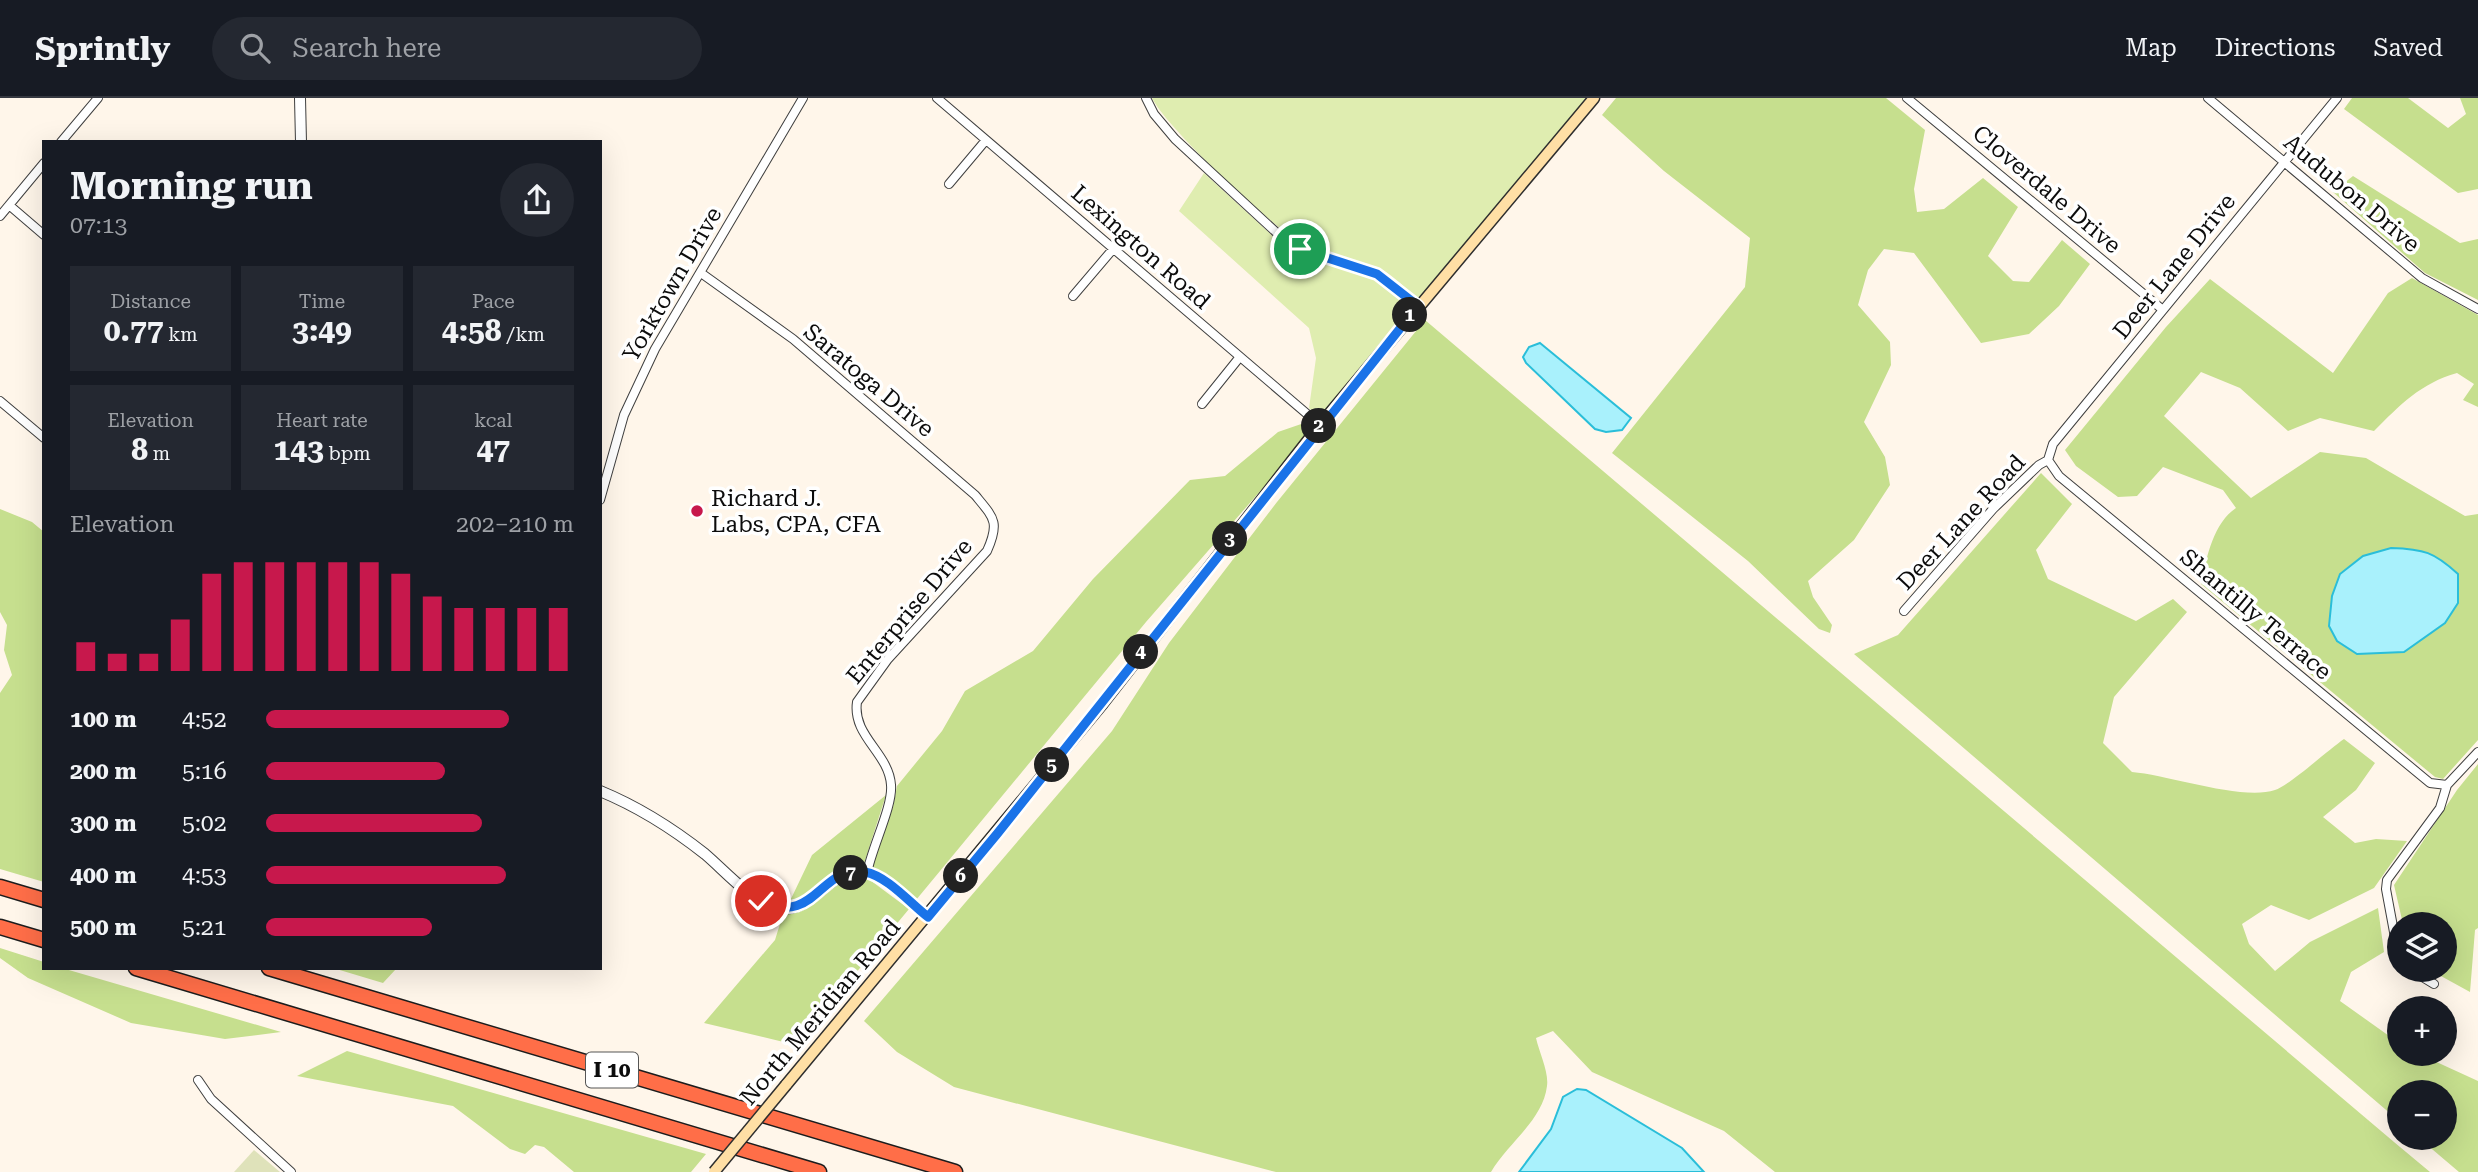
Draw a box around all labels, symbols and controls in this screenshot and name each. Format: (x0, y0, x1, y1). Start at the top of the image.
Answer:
search box (212, 17, 702, 80)
text: Sprintly (35, 29, 170, 68)
icon: search (236, 29, 274, 67)
text: Search here (292, 33, 441, 63)
text: Map (2125, 34, 2177, 62)
text: Directions (2215, 34, 2335, 62)
text: Saved (2373, 34, 2443, 62)
street label: Cloverdale Drive (1967, 120, 2126, 259)
street label: Audubon Drive (2278, 129, 2425, 258)
button: share (500, 163, 574, 237)
text: Morning run (70, 164, 313, 208)
street label: Lexington Road (1066, 180, 1216, 315)
street label: Deer Lane Drive (2108, 188, 2241, 344)
street label: Yorktown Drive (617, 202, 728, 366)
text: 07:13 (70, 212, 127, 239)
pin (1270, 219, 1330, 279)
icon: arrive (1281, 230, 1319, 268)
text: Distance (110, 290, 191, 313)
text: Time (299, 290, 345, 313)
text: Pace (472, 290, 515, 313)
pin: 1 (1392, 298, 1428, 332)
text: 1 (1404, 303, 1415, 326)
text: 0.77 (104, 313, 163, 348)
text: 3:49 (292, 313, 352, 348)
text: 4:58 (442, 313, 502, 348)
street label: Saratoga Drive (798, 318, 939, 443)
text: km (163, 323, 198, 346)
text: /km (502, 323, 545, 346)
pin: 2 (1302, 408, 1336, 444)
text: Elevation (108, 409, 194, 432)
text: Heart rate (276, 409, 368, 432)
text: kcal (474, 409, 512, 432)
text: 2 (1313, 414, 1324, 437)
text: 8 (131, 432, 148, 467)
text: 143 (273, 432, 324, 467)
text: 47 (477, 432, 510, 467)
text: m (148, 442, 170, 465)
text: bpm (324, 442, 371, 465)
street label: Deer Lane Road (1892, 449, 2031, 596)
place label: Richard J. Labs, CPA, CFA (711, 485, 881, 538)
marker: Richard J. Labs, CPA, CFA (689, 503, 705, 519)
text: Elevation (70, 511, 174, 538)
text: 202–210 m (456, 511, 574, 538)
pin: 3 (1212, 522, 1248, 556)
text: 3 (1224, 527, 1235, 550)
street label: Enterprise Drive (841, 533, 978, 689)
street label: Shantilly Terrace (2175, 543, 2337, 685)
pin: 4 (1124, 634, 1158, 670)
text: 4 (1135, 640, 1146, 663)
text: 100 m (70, 706, 137, 733)
text: 4:52 (182, 706, 227, 733)
pin: 5 (1034, 748, 1070, 782)
text: 5 (1046, 753, 1057, 776)
text: 200 m (70, 758, 137, 785)
text: 5:16 (182, 758, 227, 785)
text: 300 m (70, 810, 137, 837)
text: 5:02 (182, 810, 227, 837)
pin: 7 (834, 856, 868, 890)
pin: 6 (944, 858, 978, 894)
text: 7 (845, 861, 856, 884)
text: 400 m (70, 862, 137, 889)
text: 4:53 (182, 862, 227, 889)
text: 6 (955, 864, 966, 887)
pin (731, 871, 791, 931)
icon: check (742, 882, 780, 920)
map controls (2387, 912, 2457, 1150)
button: layers (2387, 912, 2457, 982)
text: 500 m (70, 914, 137, 941)
text: 5:21 (182, 914, 227, 941)
street label: North Meridian Road (735, 914, 906, 1111)
button: + (2387, 996, 2457, 1066)
road number: I 10 (586, 1052, 638, 1088)
button: − (2387, 1080, 2457, 1150)

